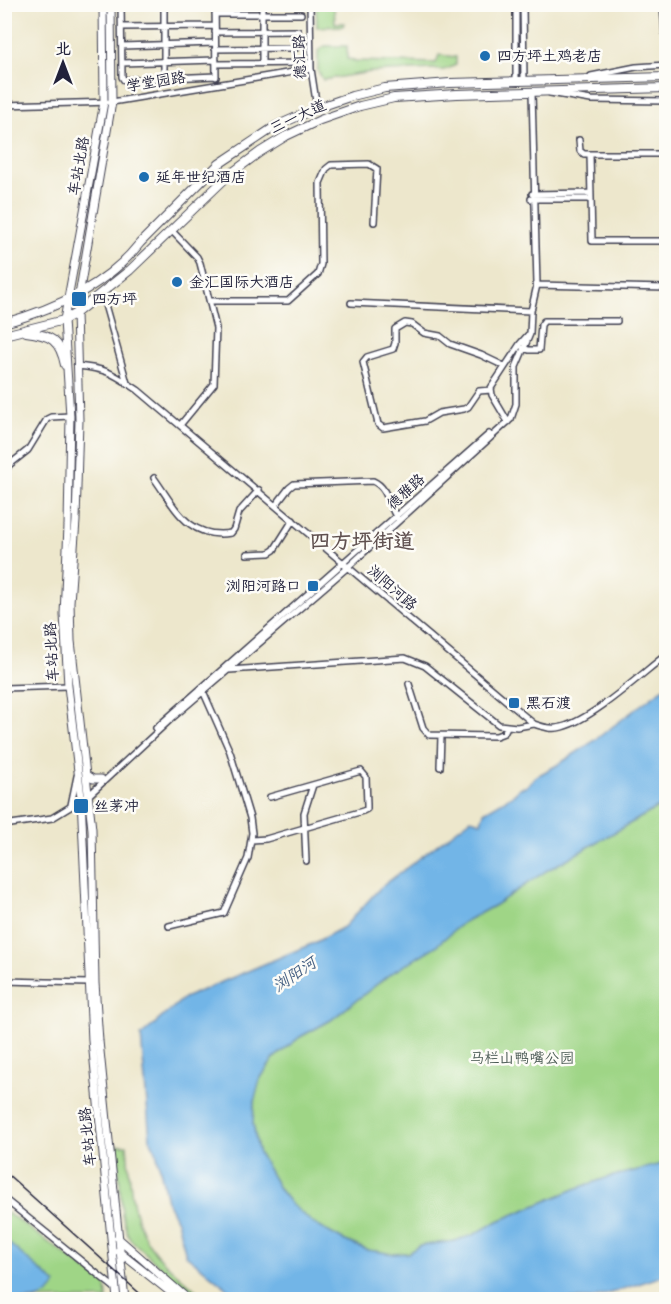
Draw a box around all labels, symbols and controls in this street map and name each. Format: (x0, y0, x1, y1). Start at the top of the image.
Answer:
north arrow (33, 33, 93, 93)
street label: 德汇路 (290, 34, 310, 80)
text: 北 (55, 40, 71, 59)
place label: 四方坪土鸡老店 (497, 47, 602, 66)
marker: 四方坪土鸡老店 (478, 49, 492, 63)
street label: 学堂园路 (125, 68, 187, 96)
street label: 三一大道 (267, 96, 329, 138)
street label: 车站北路 (64, 135, 94, 197)
place label: 延年世纪酒店 (156, 168, 246, 187)
marker: 延年世纪酒店 (137, 170, 151, 184)
place label: 金汇国际大酒店 (189, 273, 294, 292)
marker: 金汇国际大酒店 (170, 275, 184, 289)
marker: 四方坪 (70, 290, 88, 308)
place label: 四方坪 (92, 290, 137, 309)
street label: 德雅路 (383, 470, 429, 514)
district label: 四方坪街道 (310, 529, 415, 554)
street label: 浏阳河路 (363, 561, 421, 615)
place label: 浏阳河路口 (226, 577, 301, 596)
marker: 浏阳河路口 (306, 579, 320, 593)
street label: 车站北路 (41, 622, 63, 682)
place label: 黑石渡 (526, 694, 571, 713)
marker: 黑石渡 (507, 696, 521, 710)
marker: 丝茅冲 (72, 797, 90, 815)
place label: 丝茅冲 (94, 797, 139, 816)
water label: 浏阳河 (270, 952, 323, 996)
park label: 马栏山鸭嘴公园 (469, 1049, 575, 1068)
street label: 车站北路 (75, 1106, 101, 1168)

